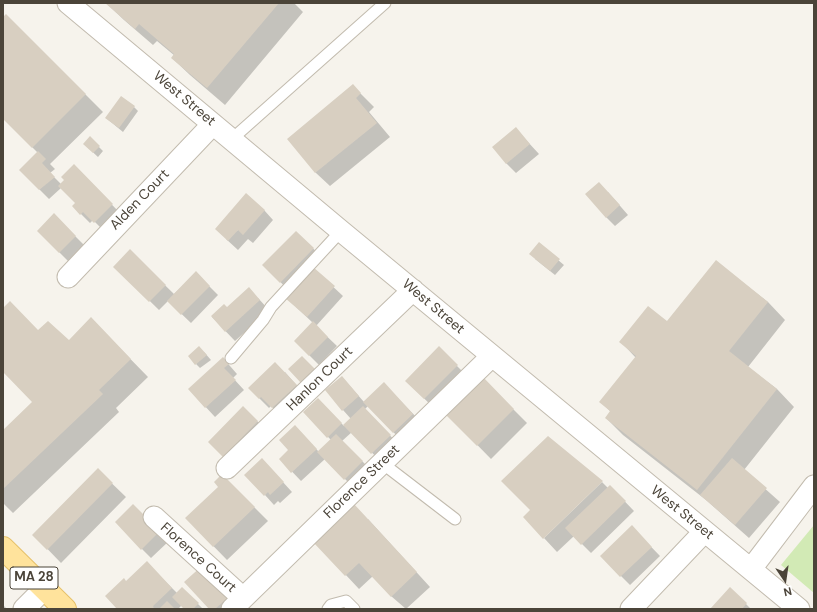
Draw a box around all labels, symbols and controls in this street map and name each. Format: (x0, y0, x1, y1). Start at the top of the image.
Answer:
street label: West Street (149, 68, 219, 130)
street label: Alden Court (107, 166, 173, 234)
street label: West Street (398, 276, 468, 338)
street label: Hanlon Court (283, 343, 357, 415)
street label: Florence Street (320, 442, 404, 522)
street label: West Street (647, 482, 717, 544)
street label: Florence Court (157, 519, 239, 597)
north arrow (765, 560, 805, 600)
road number: MA 28 (10, 567, 58, 589)
text: N (782, 584, 793, 599)

